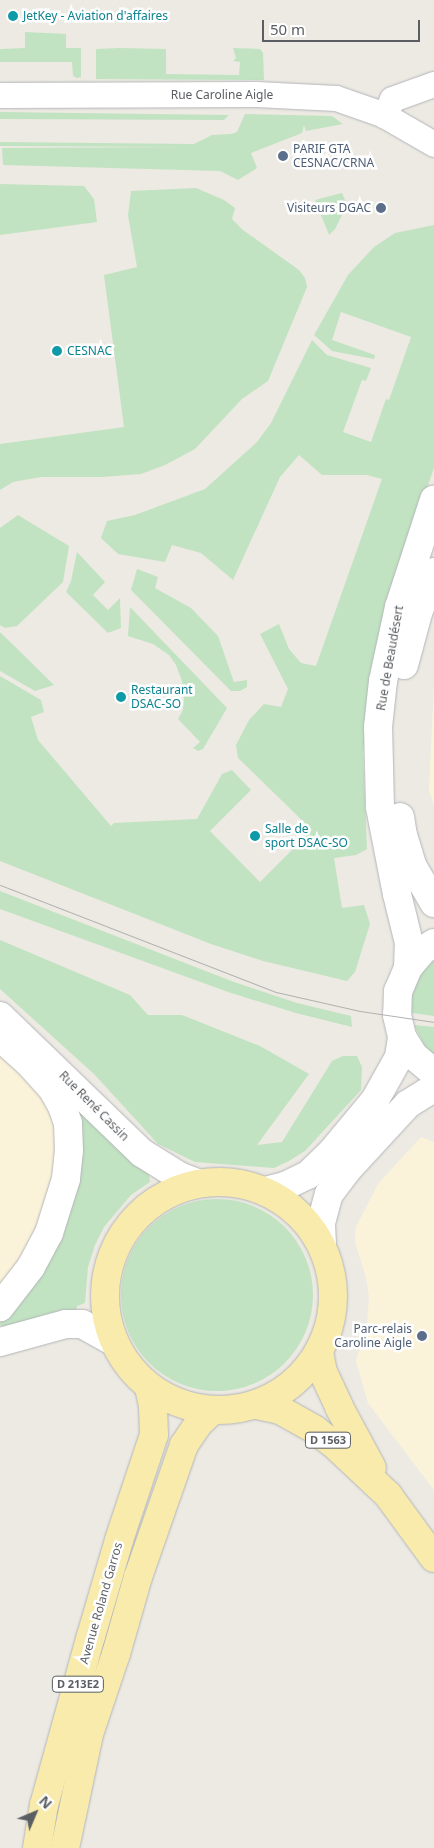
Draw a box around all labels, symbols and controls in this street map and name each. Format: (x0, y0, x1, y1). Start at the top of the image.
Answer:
place label: JetKey - Aviation d'affaires (23, 9, 168, 23)
marker: JetKey - Aviation d'affaires (7, 10, 19, 22)
scale bar (264, 10, 422, 42)
text: 50 m (270, 19, 305, 39)
street label: Rue Caroline Aigle (171, 88, 273, 102)
place label: PARIF GTA CESNAC/CRNA (293, 142, 374, 170)
marker: PARIF GTA CESNAC/CRNA (277, 150, 289, 162)
place label: Visiteurs DGAC (287, 201, 371, 215)
marker: Visiteurs DGAC (375, 202, 387, 214)
place label: CESNAC (67, 344, 112, 358)
marker: CESNAC (51, 345, 63, 357)
street label: Rue de Beaudésert (374, 604, 406, 712)
place label: Restaurant DSAC-SO (131, 683, 193, 711)
marker: Restaurant DSAC-SO (115, 691, 127, 703)
place label: Salle de sport DSAC-SO (265, 822, 348, 850)
marker: Salle de sport DSAC-SO (249, 830, 261, 842)
street label: Rue René Cassin (56, 1068, 132, 1144)
place label: Parc-relais Caroline Aigle (334, 1322, 412, 1350)
marker: Parc-relais Caroline Aigle (416, 1330, 428, 1342)
road number: D 1563 (304, 1432, 352, 1448)
street label: Avenue Roland Garros (77, 1541, 125, 1665)
road number: D 213E2 (52, 1676, 104, 1692)
north arrow (10, 1788, 60, 1838)
text: N (35, 1791, 57, 1813)

